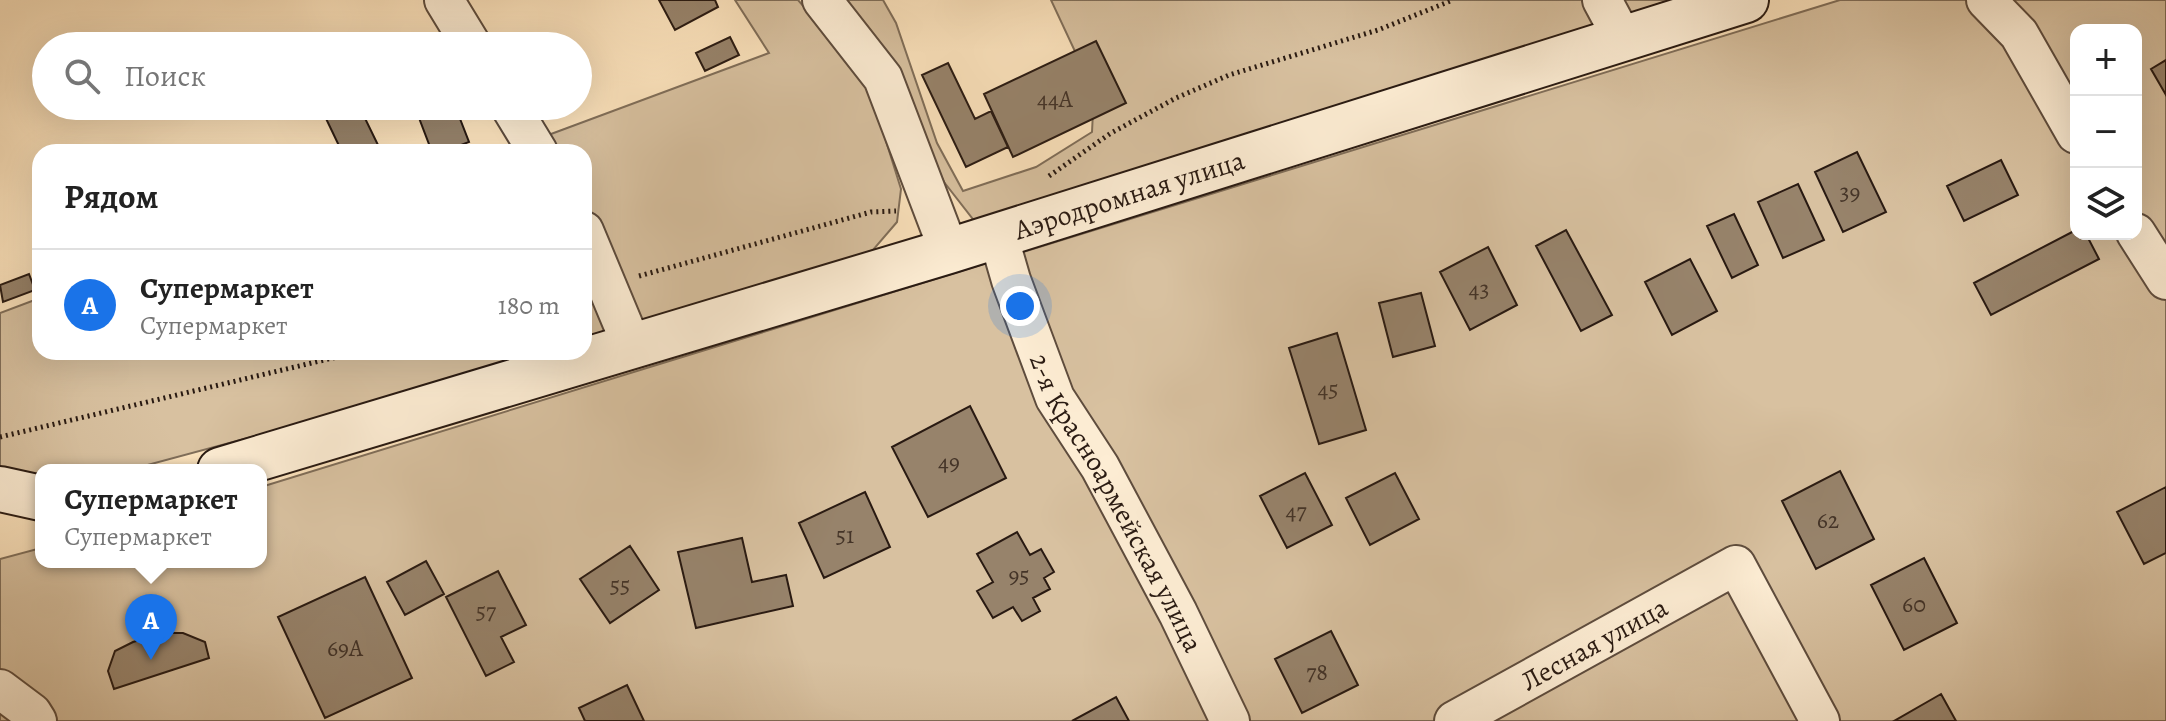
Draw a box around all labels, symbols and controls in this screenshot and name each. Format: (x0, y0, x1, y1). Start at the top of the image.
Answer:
map controls (2070, 24, 2142, 240)
button: + (2070, 24, 2142, 96)
search box (32, 32, 592, 120)
icon: search (60, 54, 104, 98)
text: Поиск (124, 56, 206, 96)
house number: 44А (1037, 83, 1074, 115)
button: − (2070, 96, 2142, 168)
street label: Аэродромная улица (1009, 141, 1249, 250)
button: layers (2070, 168, 2142, 240)
text: Рядом (64, 173, 158, 220)
house number: 39 (1840, 176, 1860, 208)
text: Супермаркет (140, 268, 314, 308)
house number: 43 (1469, 273, 1489, 305)
your location (1000, 286, 1040, 326)
text: A (82, 288, 98, 323)
text: 180 m (498, 288, 560, 323)
text: Супермаркет (140, 308, 288, 343)
street label: 2-я Красноармейская улица (1020, 348, 1212, 659)
house number: 45 (1317, 373, 1339, 405)
house number: 49 (938, 446, 960, 478)
popup (35, 464, 267, 568)
text: Супермаркет (64, 479, 238, 519)
house number: 47 (1286, 495, 1307, 527)
house number: 62 (1817, 504, 1839, 536)
text: Супермаркет (64, 519, 212, 554)
house number: 51 (836, 519, 854, 551)
house number: 95 (1008, 559, 1030, 591)
house number: 55 (610, 569, 630, 601)
street label: Лесная улица (1514, 588, 1675, 700)
house number: 60 (1902, 588, 1926, 620)
pin: A (125, 594, 177, 660)
house number: 57 (476, 595, 497, 627)
house number: 69А (327, 632, 364, 664)
house number: 78 (1306, 656, 1328, 688)

